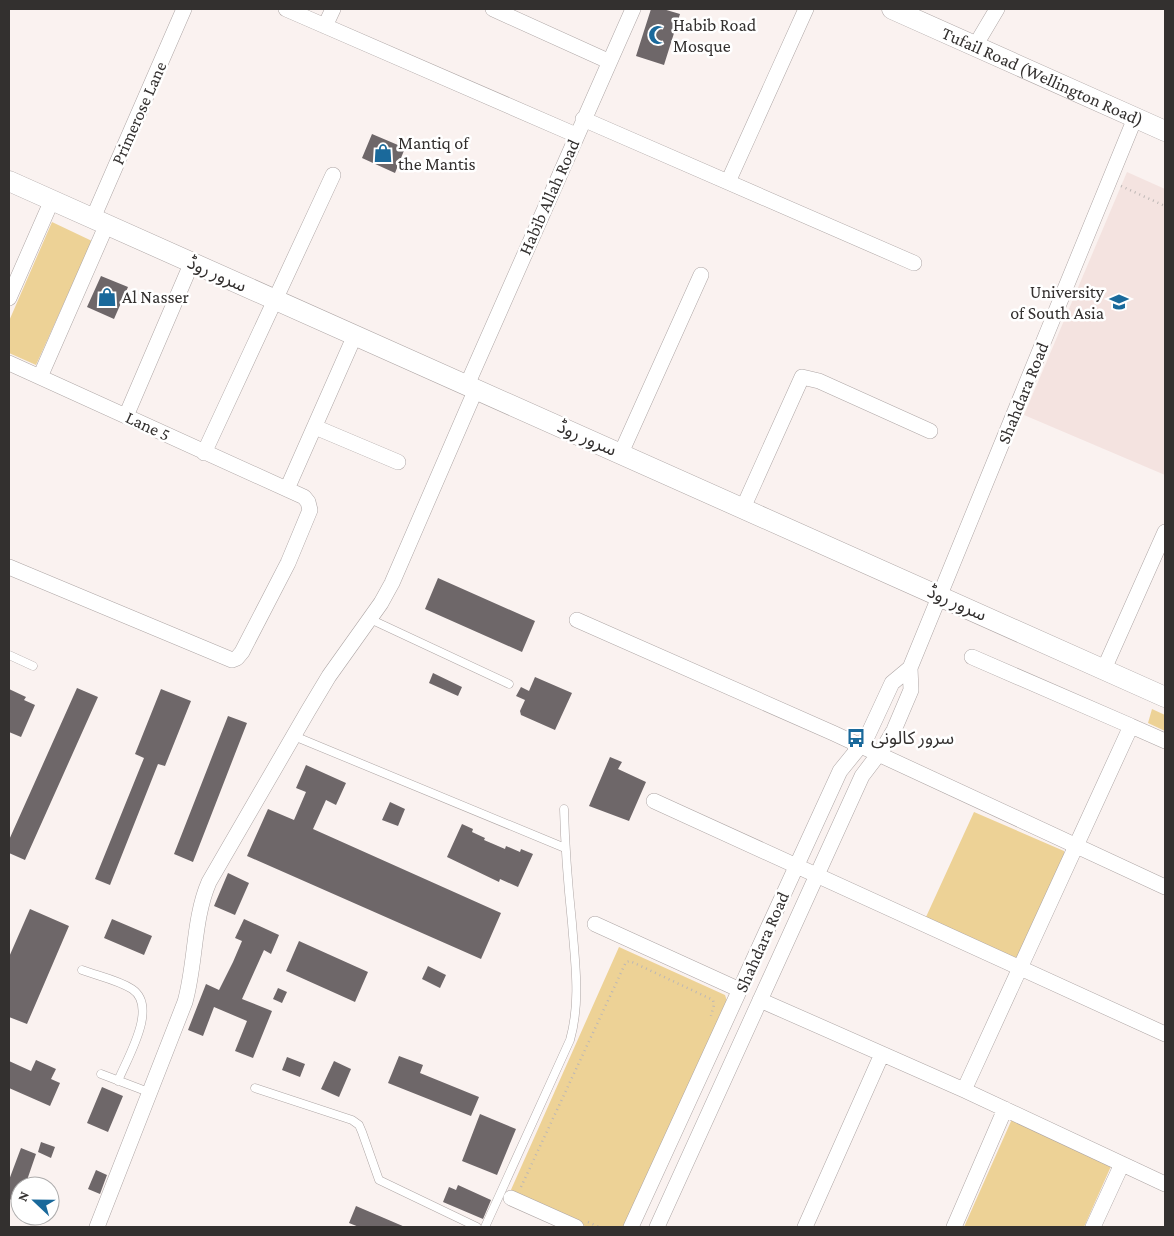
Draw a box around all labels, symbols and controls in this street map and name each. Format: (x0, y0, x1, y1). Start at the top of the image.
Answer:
place label: Habib Road Mosque (673, 15, 757, 56)
street label: Tufail Road (Wellington Road) (939, 23, 1147, 131)
mosque icon: Habib Road Mosque (647, 24, 669, 46)
street label: Primerose Lane (107, 58, 171, 168)
place label: Mantiq of the Mantis (398, 133, 476, 174)
street label: Habib Allah Road (515, 136, 584, 258)
shop icon: Mantiq of the Mantis (372, 142, 394, 164)
street label: سرور روڈ (184, 252, 250, 297)
place label: University of South Asia (1010, 282, 1105, 323)
shop icon: Al Nasser (96, 286, 118, 308)
place label: Al Nasser (122, 287, 189, 307)
school or university icon: University of South Asia (1108, 291, 1130, 313)
street label: Shahdara Road (993, 339, 1053, 447)
street label: Lane 5 (123, 407, 173, 445)
street label: سرور روڈ (554, 416, 620, 461)
street label: سرور روڈ (924, 581, 990, 626)
bus stop icon: سرور کالونی (845, 727, 867, 749)
place label: سرور کالونی (871, 728, 954, 749)
street label: Shahdara Road (731, 888, 793, 995)
north arrow (10, 1176, 60, 1226)
text: N (14, 1188, 32, 1204)

